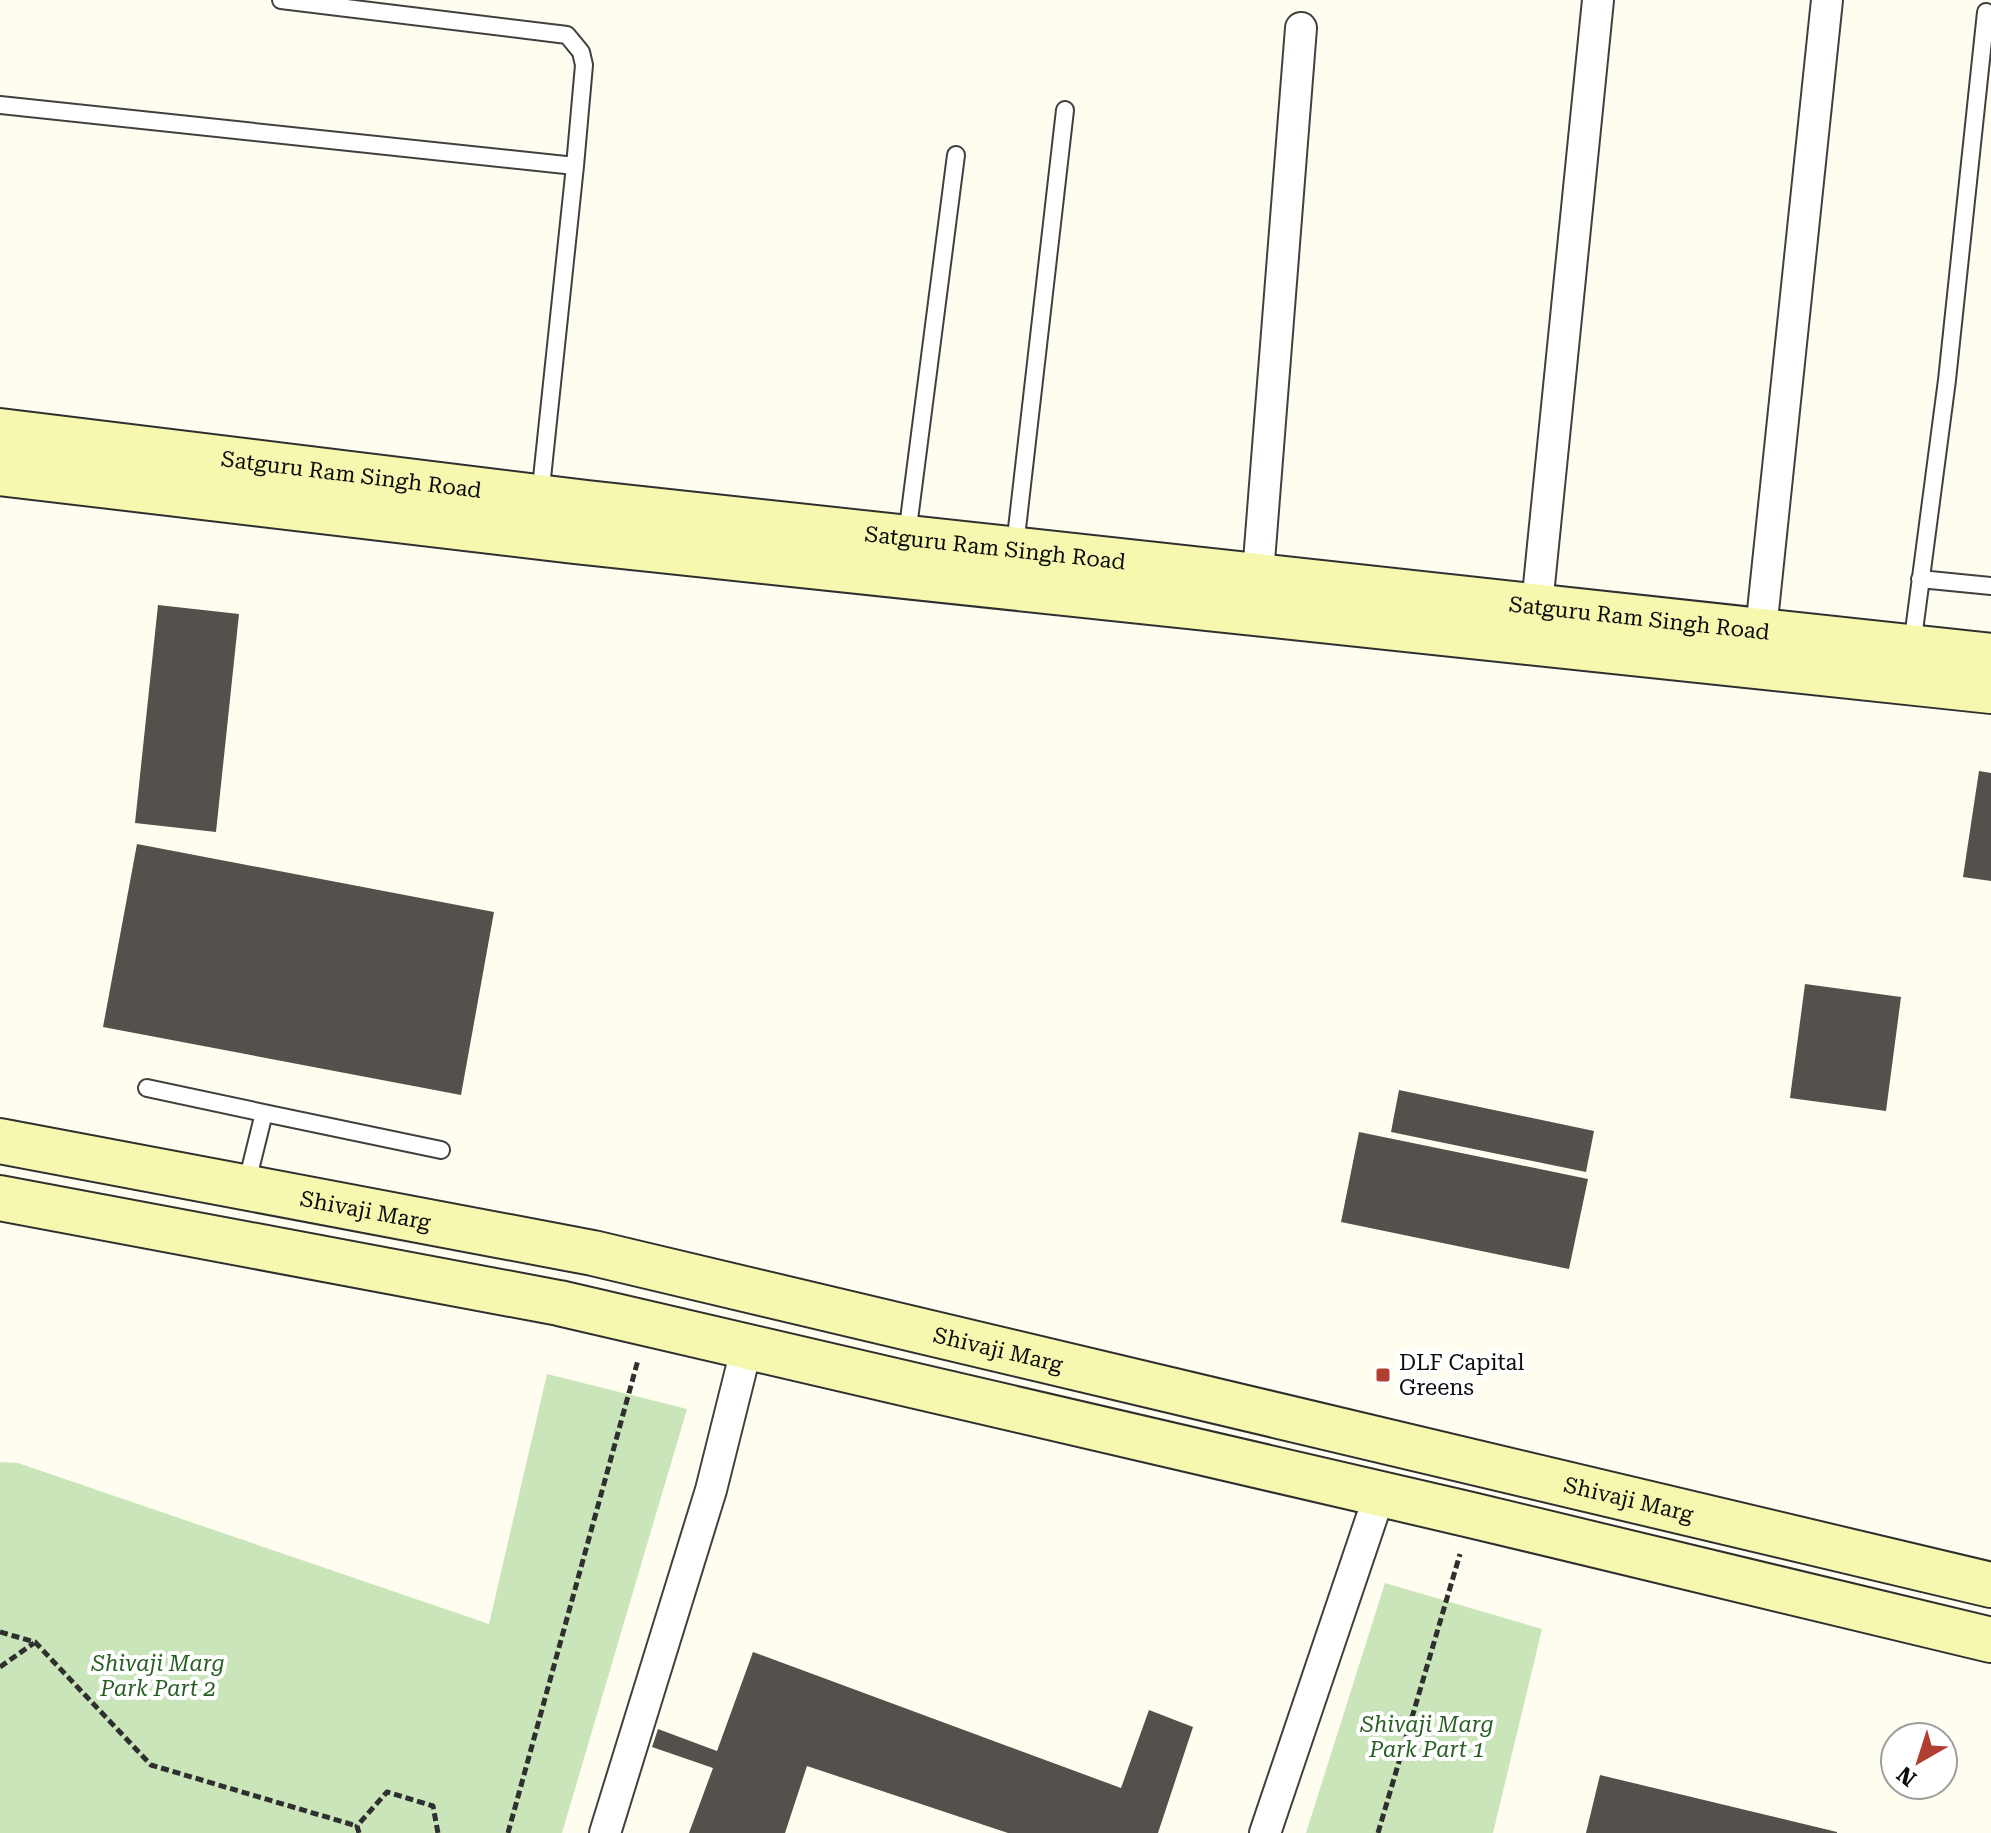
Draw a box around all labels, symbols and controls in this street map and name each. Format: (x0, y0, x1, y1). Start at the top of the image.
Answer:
street label: Satguru Ram Singh Road (220, 446, 483, 503)
street label: Satguru Ram Singh Road (863, 521, 1127, 575)
street label: Satguru Ram Singh Road (1508, 592, 1771, 645)
street label: Shivaji Marg (298, 1186, 433, 1235)
street label: Shivaji Marg (931, 1322, 1066, 1377)
place label: DLF Capital Greens (1399, 1350, 1525, 1400)
marker: DLF Capital Greens (1374, 1366, 1392, 1384)
street label: Shivaji Marg (1561, 1472, 1696, 1527)
park label: Shivaji Marg Park Part 2 (90, 1651, 225, 1701)
park label: Shivaji Marg Park Part 1 (1359, 1712, 1494, 1762)
north arrow (1879, 1721, 1959, 1801)
text: N (1892, 1761, 1921, 1791)

